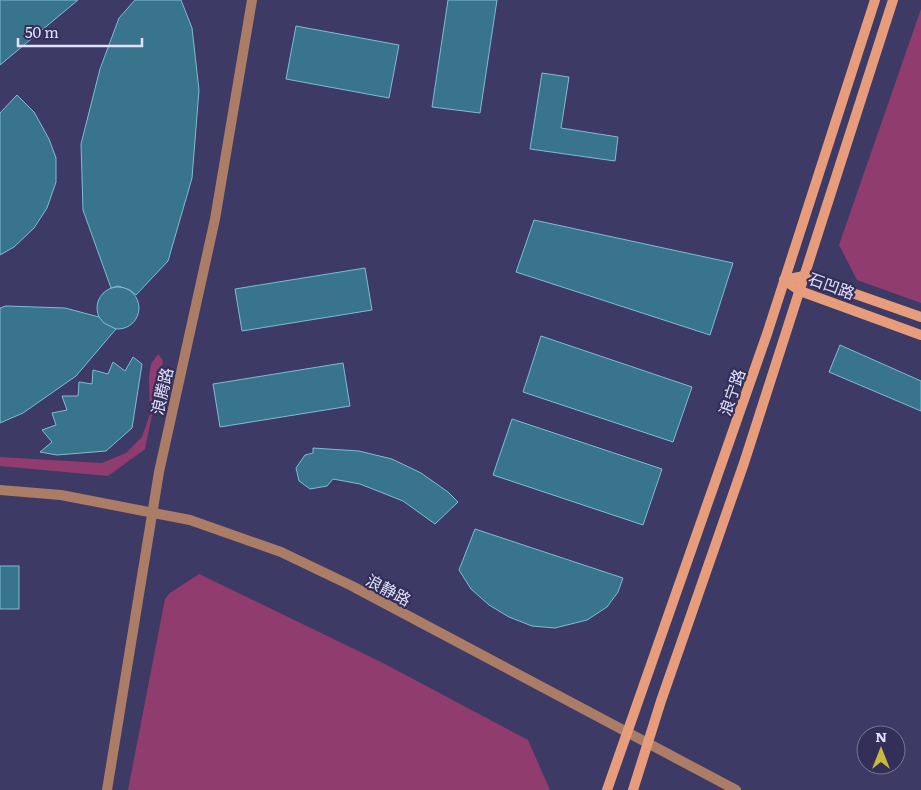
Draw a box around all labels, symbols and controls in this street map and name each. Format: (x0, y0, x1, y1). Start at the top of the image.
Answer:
scale bar (18, 15, 141, 47)
text: 50 m (25, 20, 59, 43)
street label: 石凹路 (805, 266, 859, 304)
street label: 浪腾路 (144, 365, 178, 417)
street label: 浪宁路 (712, 365, 750, 419)
street label: 浪静路 (362, 567, 416, 611)
north arrow (856, 725, 906, 775)
text: N (875, 726, 887, 746)

